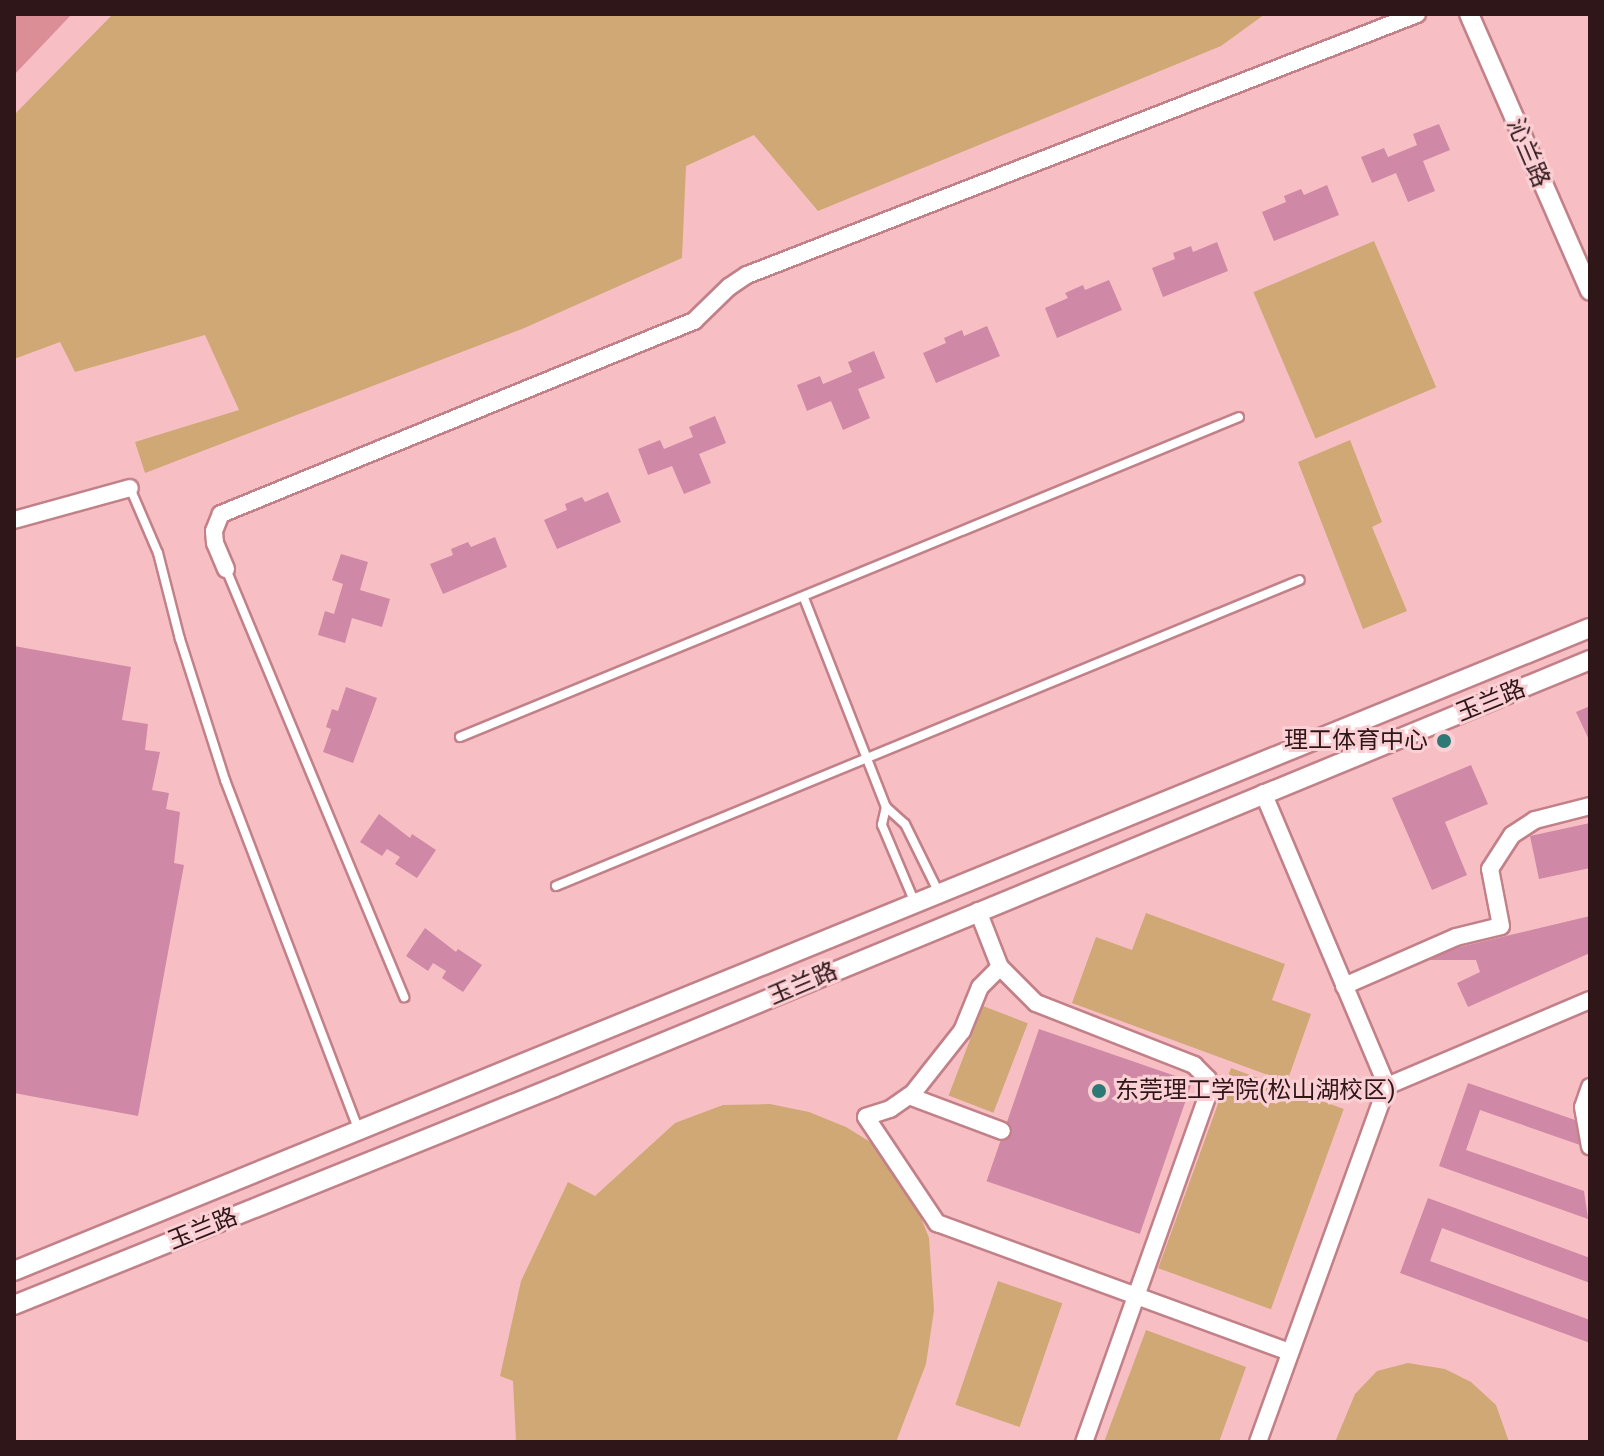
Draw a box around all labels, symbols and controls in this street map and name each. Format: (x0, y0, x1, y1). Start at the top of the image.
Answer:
street label: 沁兰路 (1501, 114, 1555, 192)
street label: 玉兰路 (1452, 674, 1530, 728)
place label: 理工体育中心 (1284, 727, 1428, 755)
marker: 理工体育中心 (1435, 732, 1453, 750)
street label: 玉兰路 (764, 957, 842, 1011)
place label: 东莞理工学院(松山湖校区) (1115, 1077, 1396, 1105)
marker: 东莞理工学院(松山湖校区) (1090, 1082, 1108, 1100)
street label: 玉兰路 (164, 1202, 242, 1256)

